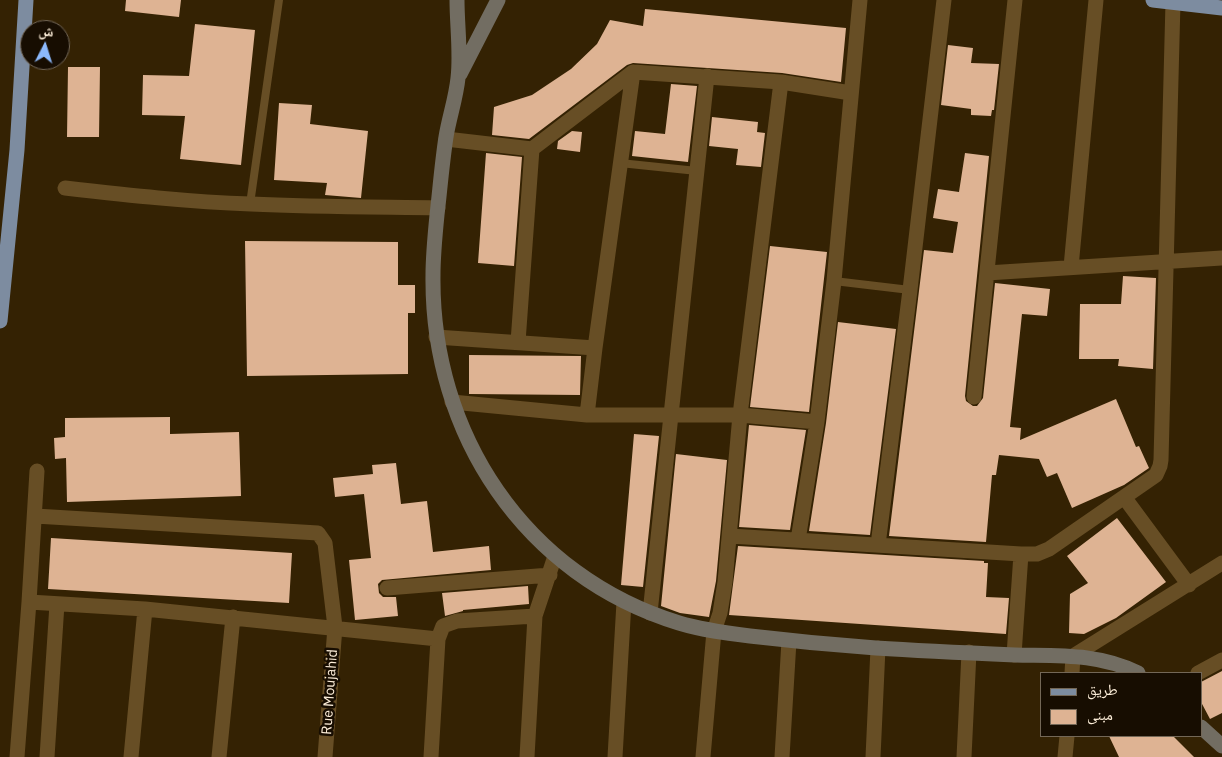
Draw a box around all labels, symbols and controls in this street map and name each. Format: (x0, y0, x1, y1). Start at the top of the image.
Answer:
north arrow (20, 20, 70, 70)
text: ش (38, 21, 54, 41)
street label: Rue Moujahid (319, 649, 341, 735)
legend (1040, 672, 1202, 737)
text: طريق (1087, 680, 1118, 699)
text: مبنى (1087, 705, 1113, 724)

